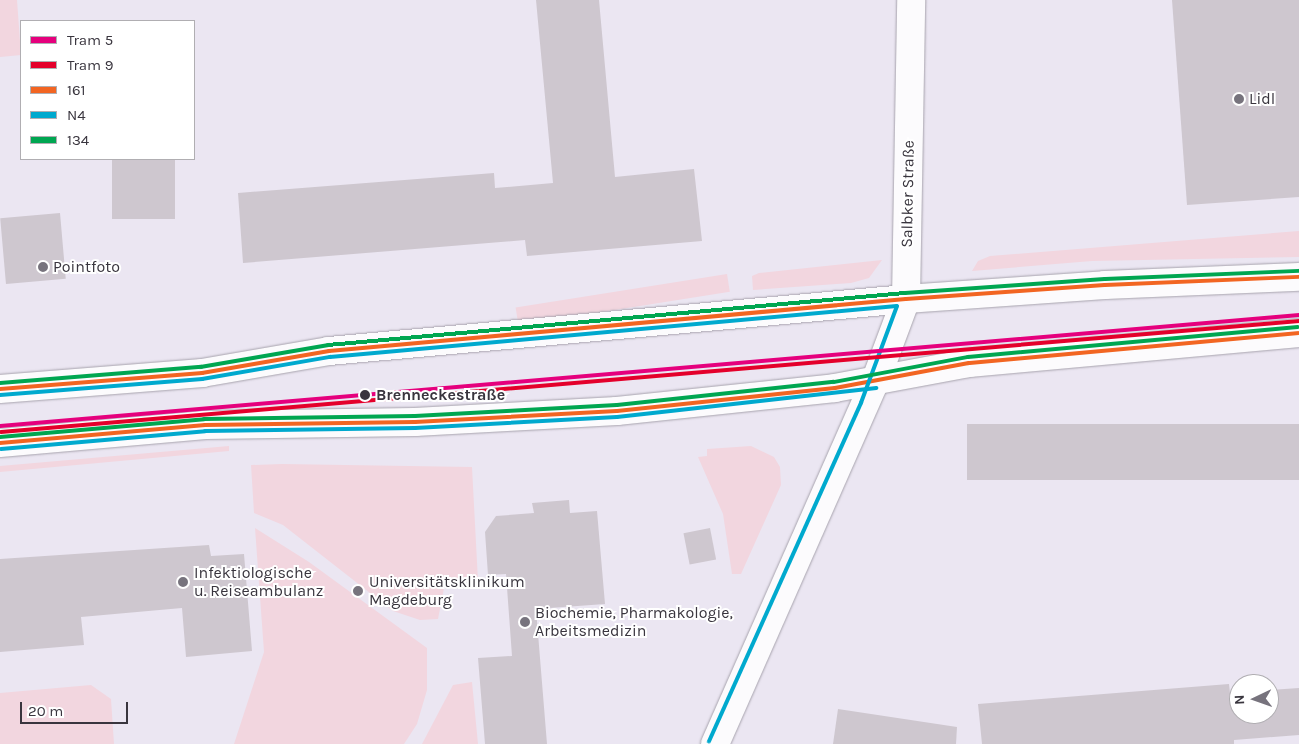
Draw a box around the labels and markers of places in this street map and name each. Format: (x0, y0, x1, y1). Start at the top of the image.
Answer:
place label: Lidl (1249, 89, 1275, 109)
marker: Lidl (1233, 93, 1245, 105)
place label: Pointfoto (53, 257, 120, 277)
marker: Pointfoto (37, 261, 49, 273)
place label: Brenneckestraße (376, 385, 505, 405)
marker: Brenneckestraße (358, 388, 372, 402)
place label: Infektiologische u. Reiseambulanz (194, 563, 323, 601)
place label: Universitätsklinikum Magdeburg (369, 572, 525, 610)
marker: Infektiologische u. Reiseambulanz (176, 575, 190, 589)
marker: Universitätsklinikum Magdeburg (351, 584, 365, 598)
place label: Biochemie, Pharmakologie, Arbeitsmedizin (535, 603, 733, 641)
marker: Biochemie, Pharmakologie, Arbeitsmedizin (519, 616, 531, 628)

